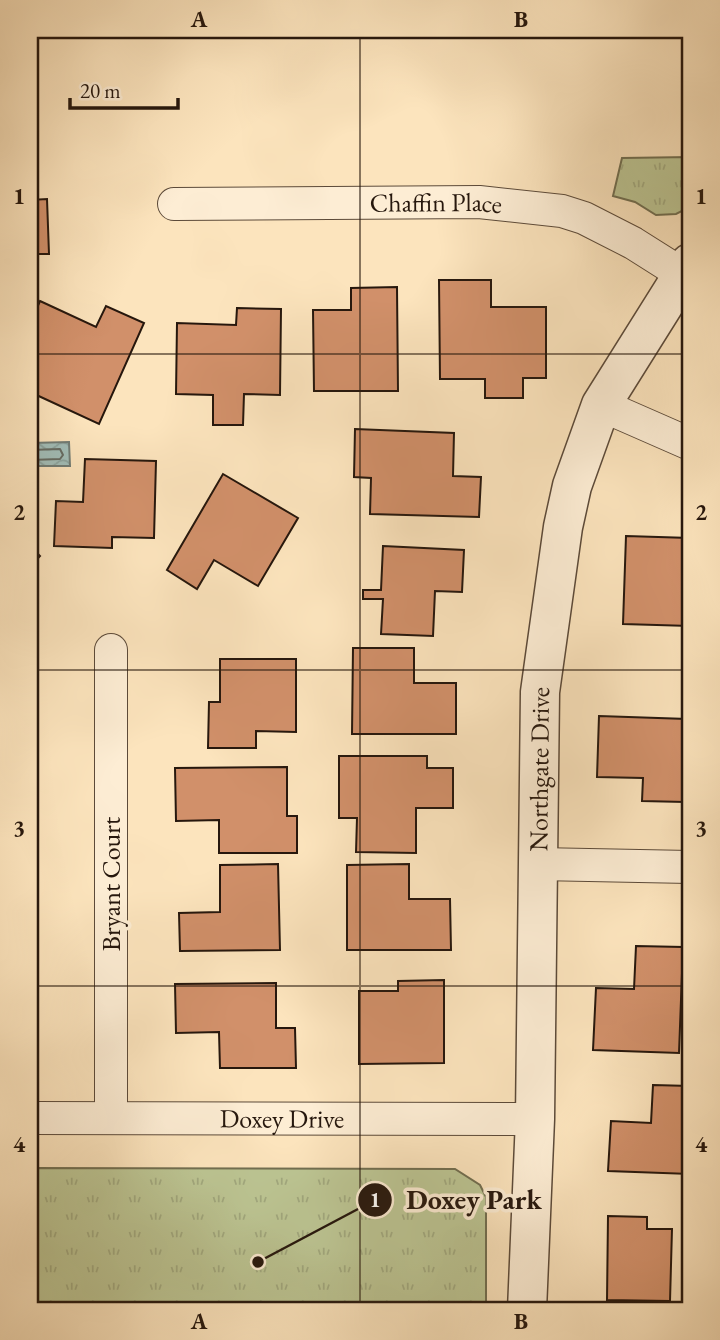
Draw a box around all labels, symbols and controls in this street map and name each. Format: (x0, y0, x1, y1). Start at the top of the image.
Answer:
text: A (190, 4, 208, 34)
text: B (514, 4, 528, 34)
scale bar (70, 66, 178, 110)
text: 20 m (80, 77, 121, 104)
text: 1 (13, 181, 25, 211)
text: 1 (695, 181, 707, 211)
street label: Chaffin Place (370, 185, 504, 221)
text: 2 (13, 497, 25, 527)
text: 2 (695, 497, 707, 527)
street label: Northgate Drive (521, 687, 557, 852)
text: 3 (13, 813, 25, 843)
text: 3 (695, 813, 707, 843)
street label: Bryant Court (94, 817, 128, 951)
street label: Doxey Drive (220, 1101, 344, 1136)
text: 4 (13, 1129, 26, 1159)
text: 4 (695, 1129, 708, 1159)
callout: Doxey Park (358, 1175, 556, 1224)
text: Doxey Park (406, 1181, 542, 1217)
text: 1 (369, 1186, 381, 1213)
text: A (190, 1306, 208, 1336)
text: B (514, 1306, 528, 1336)

